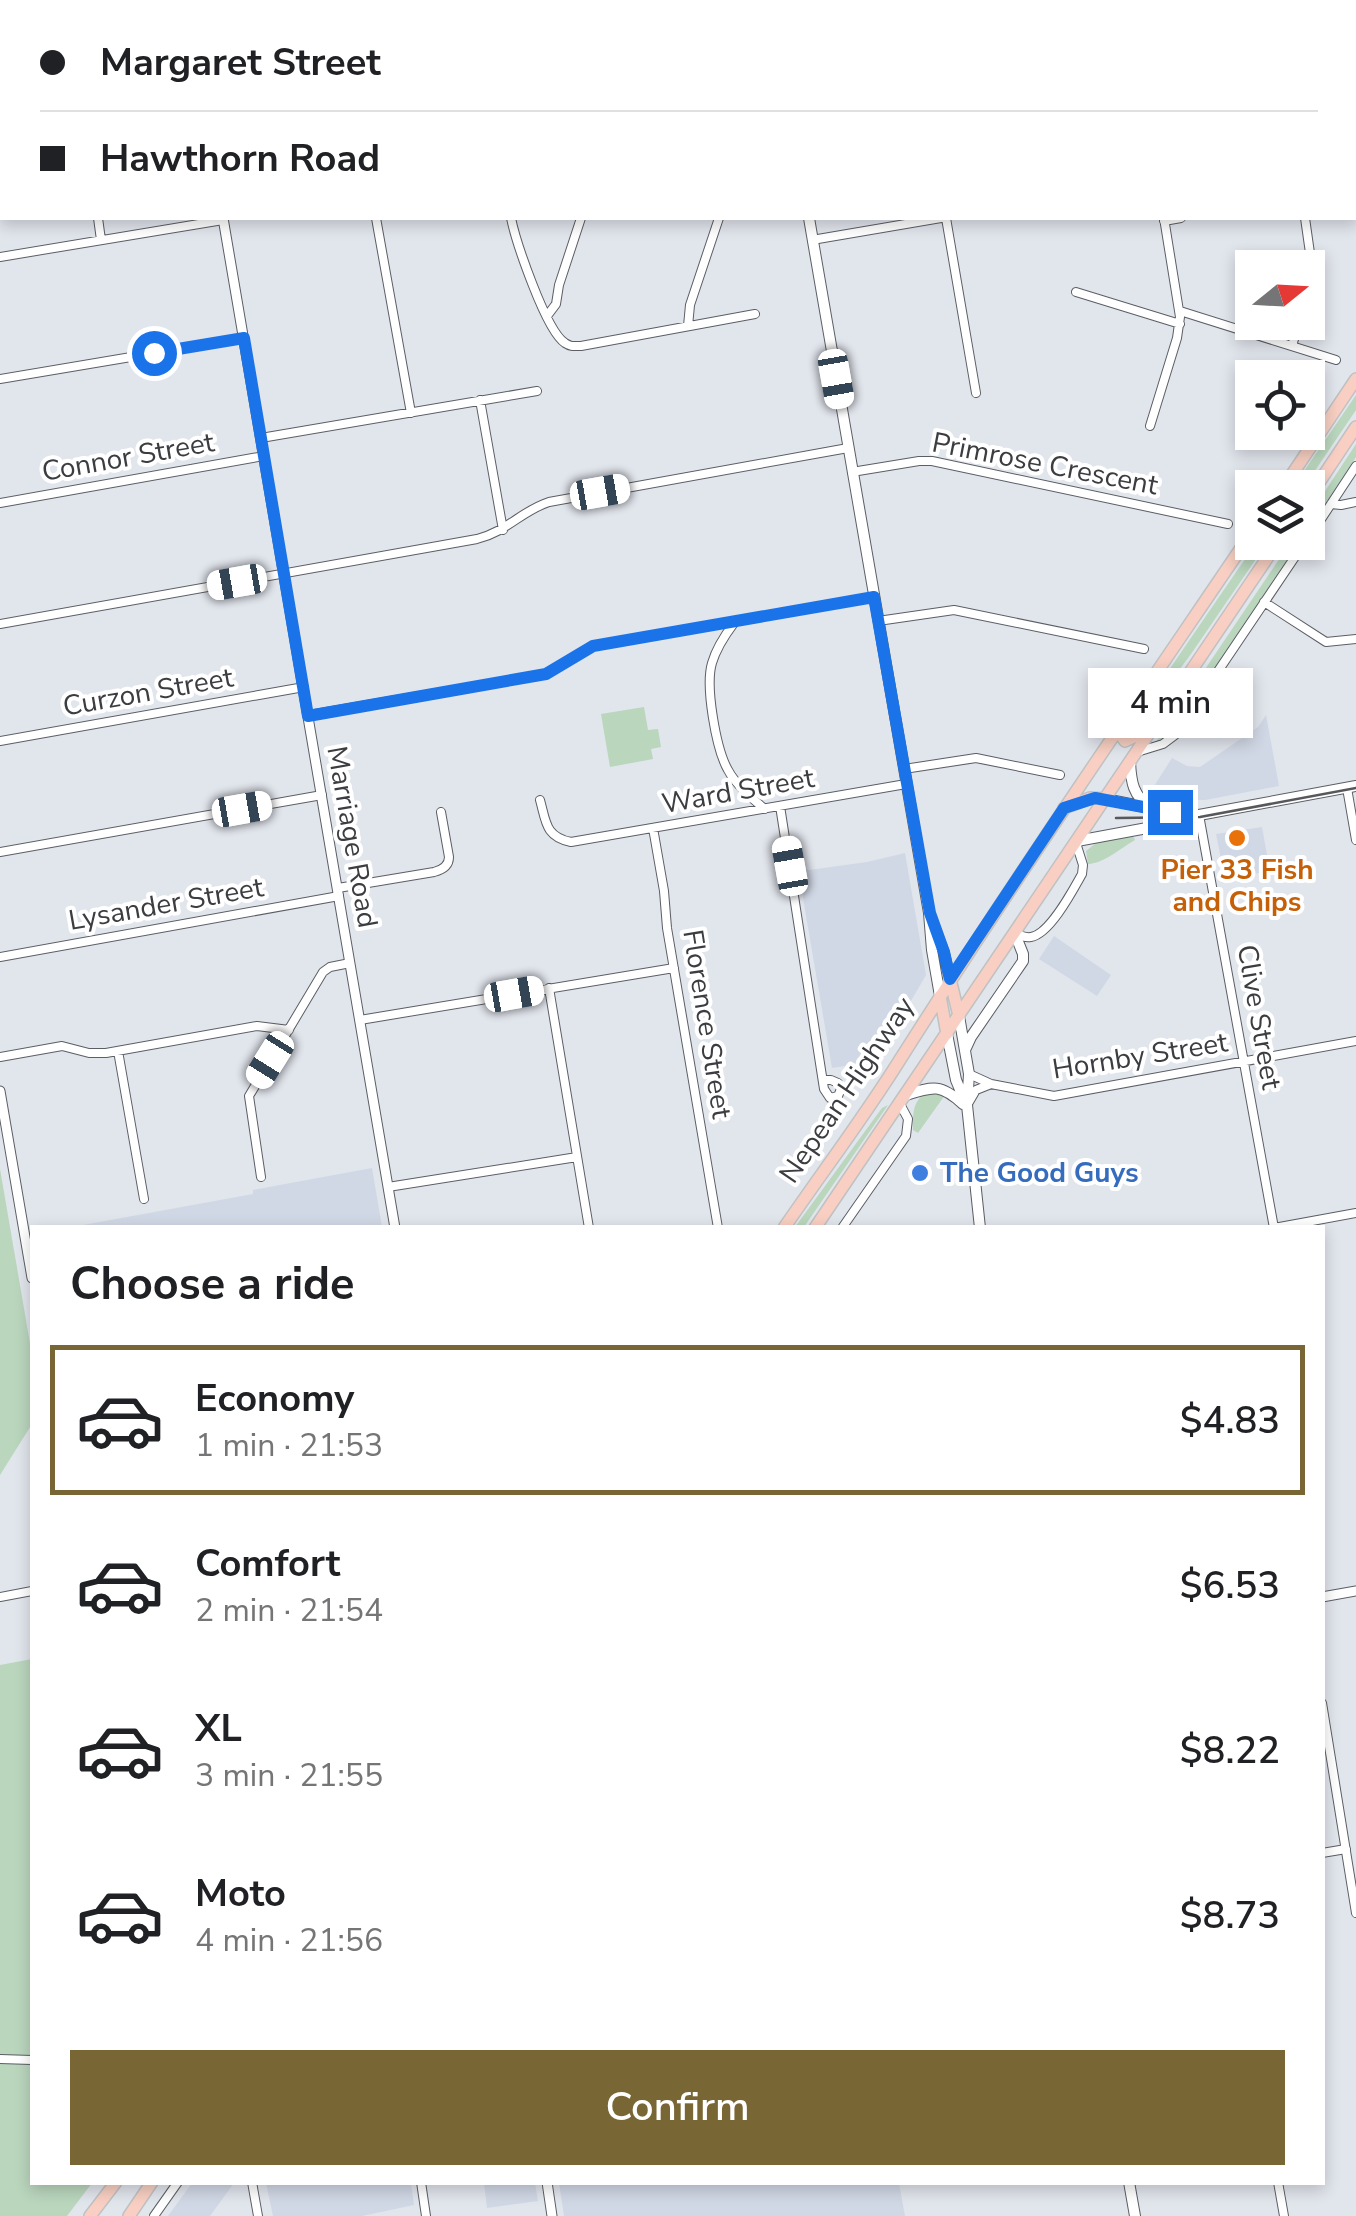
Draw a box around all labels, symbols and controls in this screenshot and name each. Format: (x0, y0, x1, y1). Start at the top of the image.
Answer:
text: Margaret Street (100, 37, 381, 88)
text: Hawthorn Road (100, 133, 380, 184)
north arrow (1235, 250, 1325, 340)
map controls (1235, 250, 1325, 560)
route start (132, 331, 177, 376)
car (816, 347, 856, 411)
button: locate (1235, 360, 1325, 450)
street label: Connor Street (39, 423, 217, 491)
street label: Primrose Crescent (929, 423, 1161, 505)
button: layers (1235, 470, 1325, 560)
car (568, 472, 632, 512)
car (205, 562, 269, 602)
street label: Curzon Street (60, 658, 236, 726)
callout: 4 min (1088, 667, 1252, 737)
text: 4 min (1130, 681, 1211, 724)
street label: Marriage Road (317, 743, 387, 931)
street label: Ward Street (659, 759, 817, 823)
car (210, 789, 274, 829)
route end (1148, 790, 1193, 835)
marker: Pier 33 Fish and Chips (1226, 827, 1248, 849)
car (770, 834, 810, 898)
place label: Pier 33 Fish and Chips (1160, 851, 1314, 921)
street label: Lysander Street (66, 868, 267, 940)
street label: Florence Street (673, 927, 741, 1121)
street label: Clive Street (1228, 942, 1290, 1093)
car (482, 974, 546, 1014)
street label: Nepean Highway (771, 989, 924, 1191)
street label: Hornby Street (1050, 1023, 1231, 1089)
car (241, 1027, 299, 1093)
place label: The Good Guys (940, 1154, 1139, 1192)
marker: The Good Guys (909, 1162, 931, 1184)
text: Choose a ride (70, 1254, 355, 1315)
text: Economy (195, 1373, 354, 1424)
icon: car (75, 1375, 165, 1465)
text: $4.83 (1180, 1395, 1280, 1446)
text: 1 min · 21:53 (195, 1424, 383, 1467)
text: Comfort (195, 1538, 340, 1589)
icon: car (75, 1540, 165, 1630)
text: $6.53 (1180, 1560, 1280, 1611)
text: 2 min · 21:54 (195, 1589, 383, 1632)
text: XL (195, 1703, 242, 1754)
icon: car (75, 1705, 165, 1795)
text: $8.22 (1180, 1725, 1280, 1776)
text: 3 min · 21:55 (195, 1754, 383, 1797)
text: Moto (195, 1868, 286, 1919)
icon: car (75, 1870, 165, 1960)
text: $8.73 (1180, 1890, 1280, 1941)
text: 4 min · 21:56 (195, 1919, 383, 1962)
button: Confirm (70, 2050, 1285, 2165)

